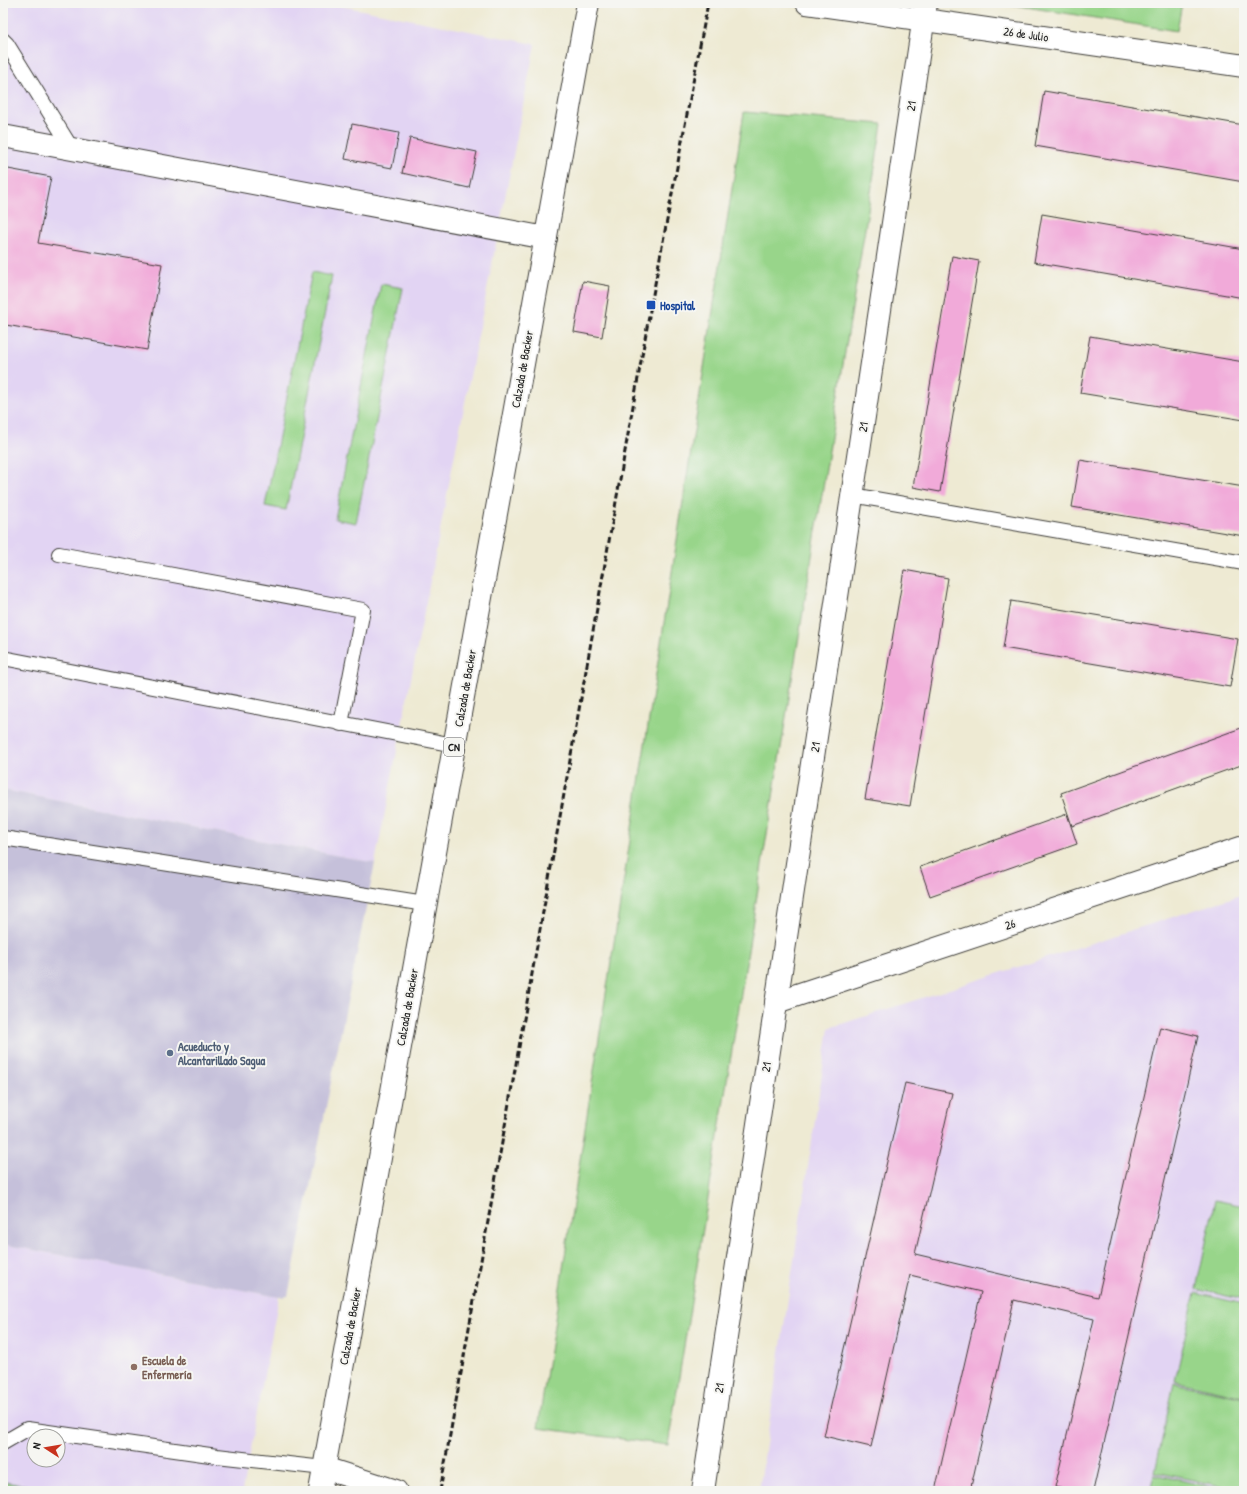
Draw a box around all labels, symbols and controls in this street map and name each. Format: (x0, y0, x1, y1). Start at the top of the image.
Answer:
street label: 26 de Julio (1002, 22, 1050, 46)
street label: 21 (902, 100, 920, 112)
place label: Hospital (660, 297, 696, 315)
marker: Hospital (645, 299, 657, 311)
street label: Calzada de Backer (507, 329, 537, 409)
street label: 21 (854, 421, 872, 433)
street label: Calzada de Backer (450, 648, 480, 728)
road number: CN (444, 738, 464, 756)
street label: 21 (806, 741, 824, 753)
street label: 26 (1002, 914, 1018, 934)
street label: Calzada de Backer (392, 967, 422, 1047)
place label: Acueducto y Alcantarillado Sagua (178, 1038, 265, 1070)
marker: Acueducto y Alcantarillado Sagua (165, 1048, 175, 1058)
street label: 21 (757, 1061, 775, 1073)
street label: Calzada de Backer (335, 1286, 365, 1366)
place label: Escuela de Enfermería (142, 1352, 192, 1383)
marker: Escuela de Enfermería (129, 1362, 139, 1372)
street label: 21 (710, 1382, 728, 1394)
north arrow (26, 1428, 66, 1468)
text: N (29, 1441, 44, 1450)

